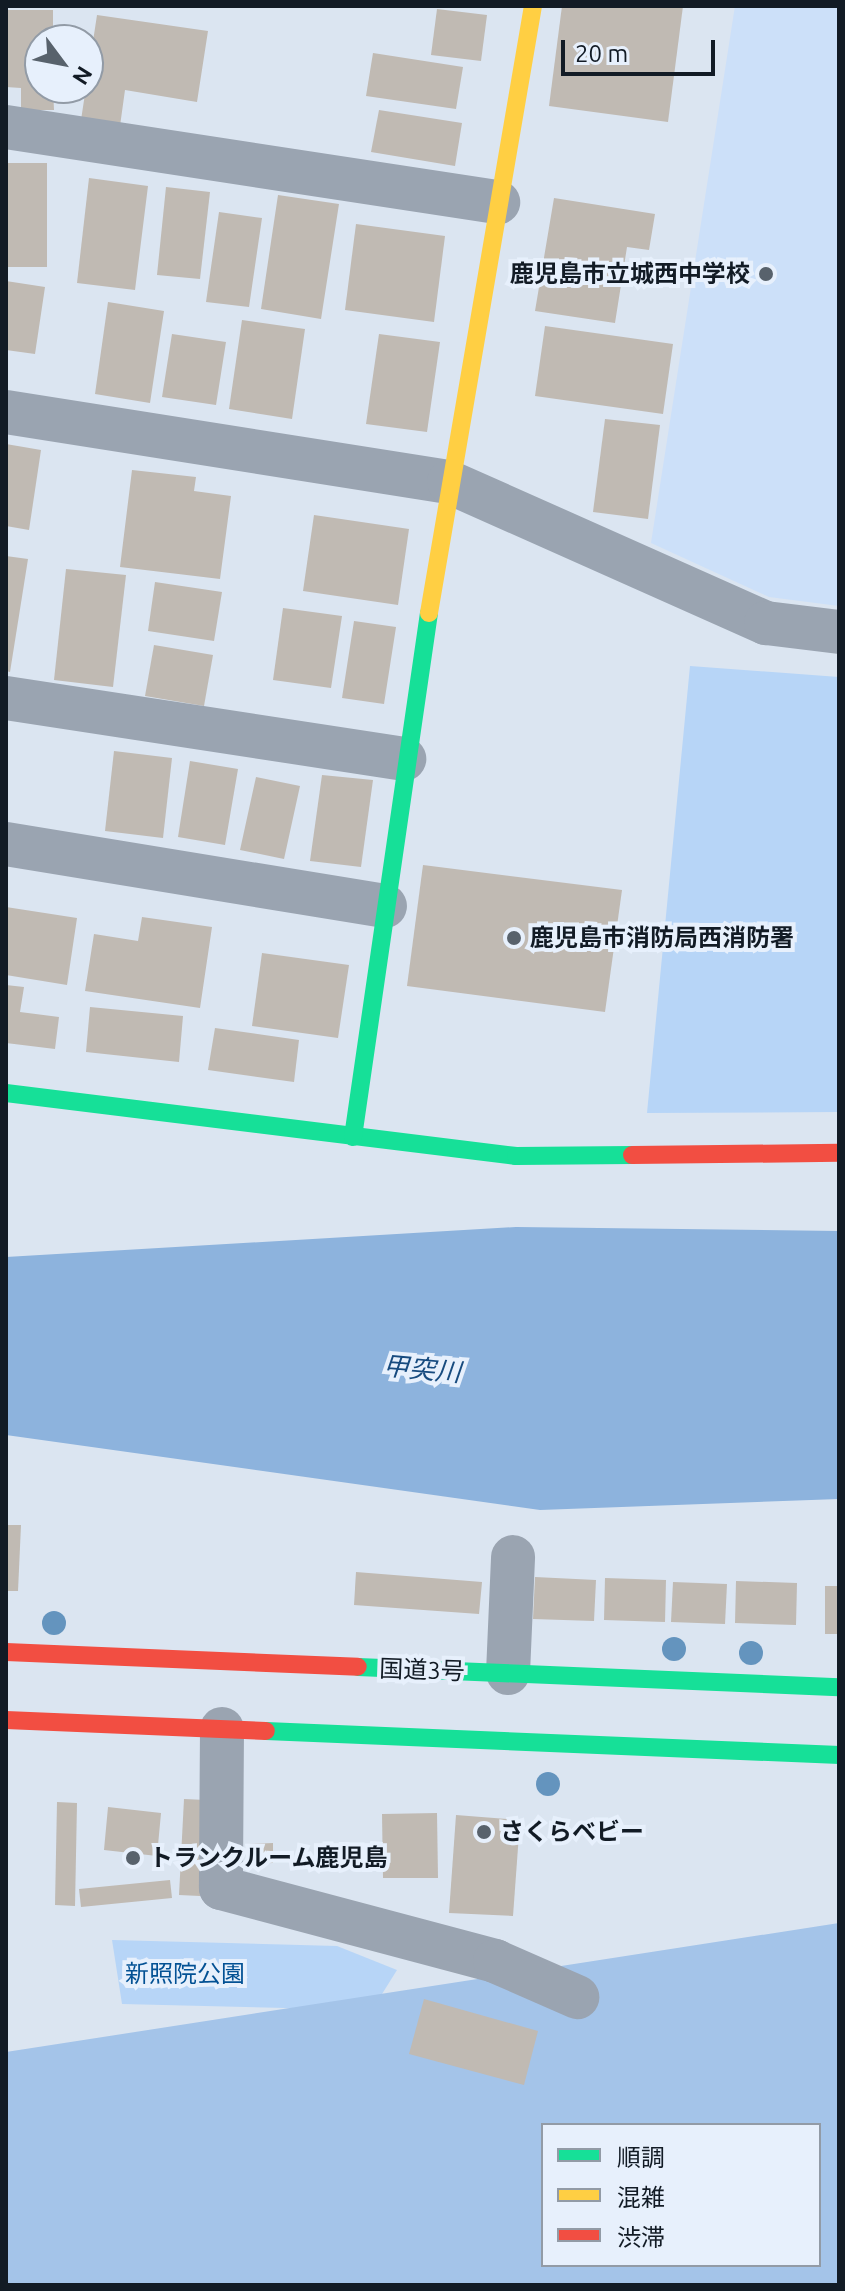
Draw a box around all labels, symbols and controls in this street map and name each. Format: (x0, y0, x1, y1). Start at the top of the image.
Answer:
north arrow (24, 24, 104, 104)
scale bar (565, 24, 719, 74)
text: 20 m (575, 40, 628, 67)
text: N (68, 62, 98, 90)
place label: 鹿児島市立城西中学校 (510, 260, 750, 288)
marker: 鹿児島市立城西中学校 (757, 265, 775, 283)
place label: 鹿児島市消防局西消防署 (530, 924, 794, 952)
marker: 鹿児島市消防局西消防署 (505, 929, 523, 947)
water label: 甲突川 (382, 1350, 462, 1388)
street label: 国道3号 (379, 1654, 465, 1686)
place label: さくらベビー (500, 1818, 644, 1846)
marker: さくらベビー (475, 1823, 493, 1841)
place label: トランクルーム鹿児島 (149, 1844, 389, 1872)
marker: トランクルーム鹿児島 (124, 1849, 142, 1867)
park label: 新照院公園 (125, 1960, 245, 1988)
legend (541, 2123, 821, 2267)
text: 順調 (617, 2144, 665, 2171)
text: 混雑 (617, 2184, 665, 2211)
text: 渋滞 (617, 2224, 665, 2251)

